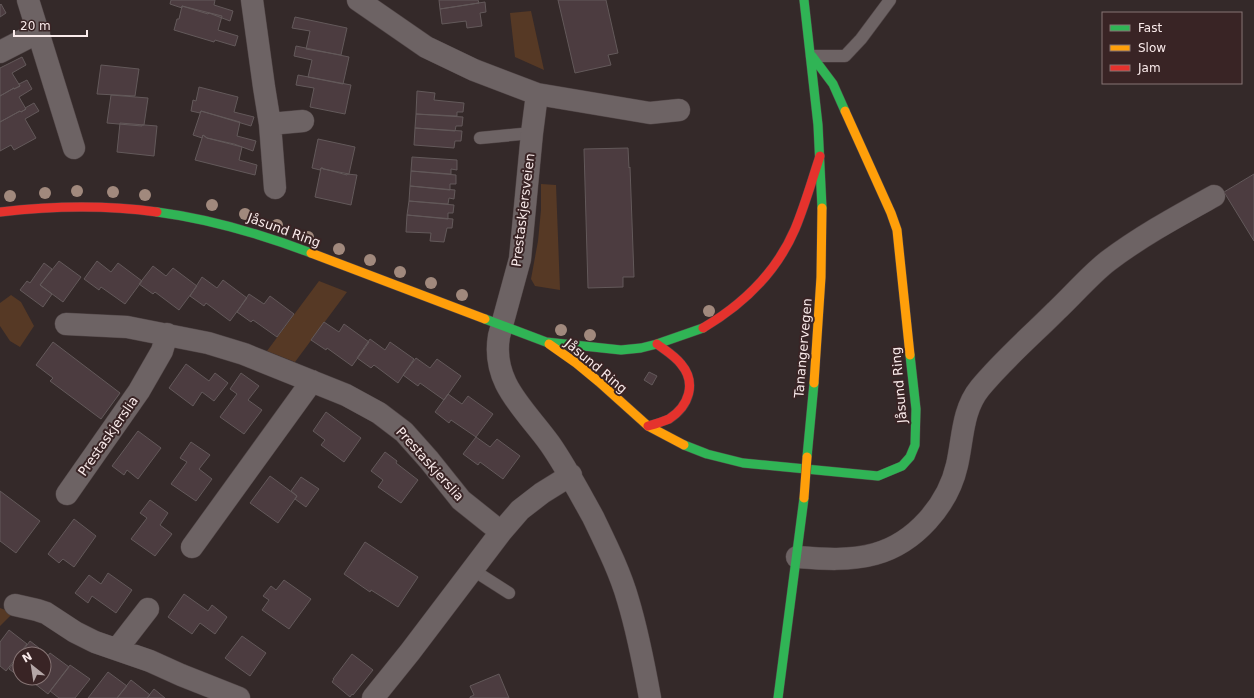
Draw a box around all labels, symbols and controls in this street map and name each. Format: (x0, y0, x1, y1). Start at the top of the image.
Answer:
scale bar (14, 12, 87, 38)
legend (1102, 12, 1242, 84)
text: 20 m (20, 19, 51, 33)
text: Fast (1138, 21, 1162, 35)
text: Slow (1138, 41, 1166, 55)
text: Jam (1137, 61, 1161, 75)
street label: Prestaskjersveien (509, 152, 537, 268)
street label: Jåsund Ring (245, 210, 323, 250)
street label: Tanangervegen (791, 298, 815, 399)
street label: Jåsund Ring (561, 335, 630, 396)
street label: Jåsund Ring (888, 346, 910, 425)
street label: Prestaskjerslia (75, 393, 141, 479)
street label: Prestaskjerslia (393, 424, 467, 504)
north arrow (12, 646, 52, 686)
text: N (20, 650, 34, 666)

